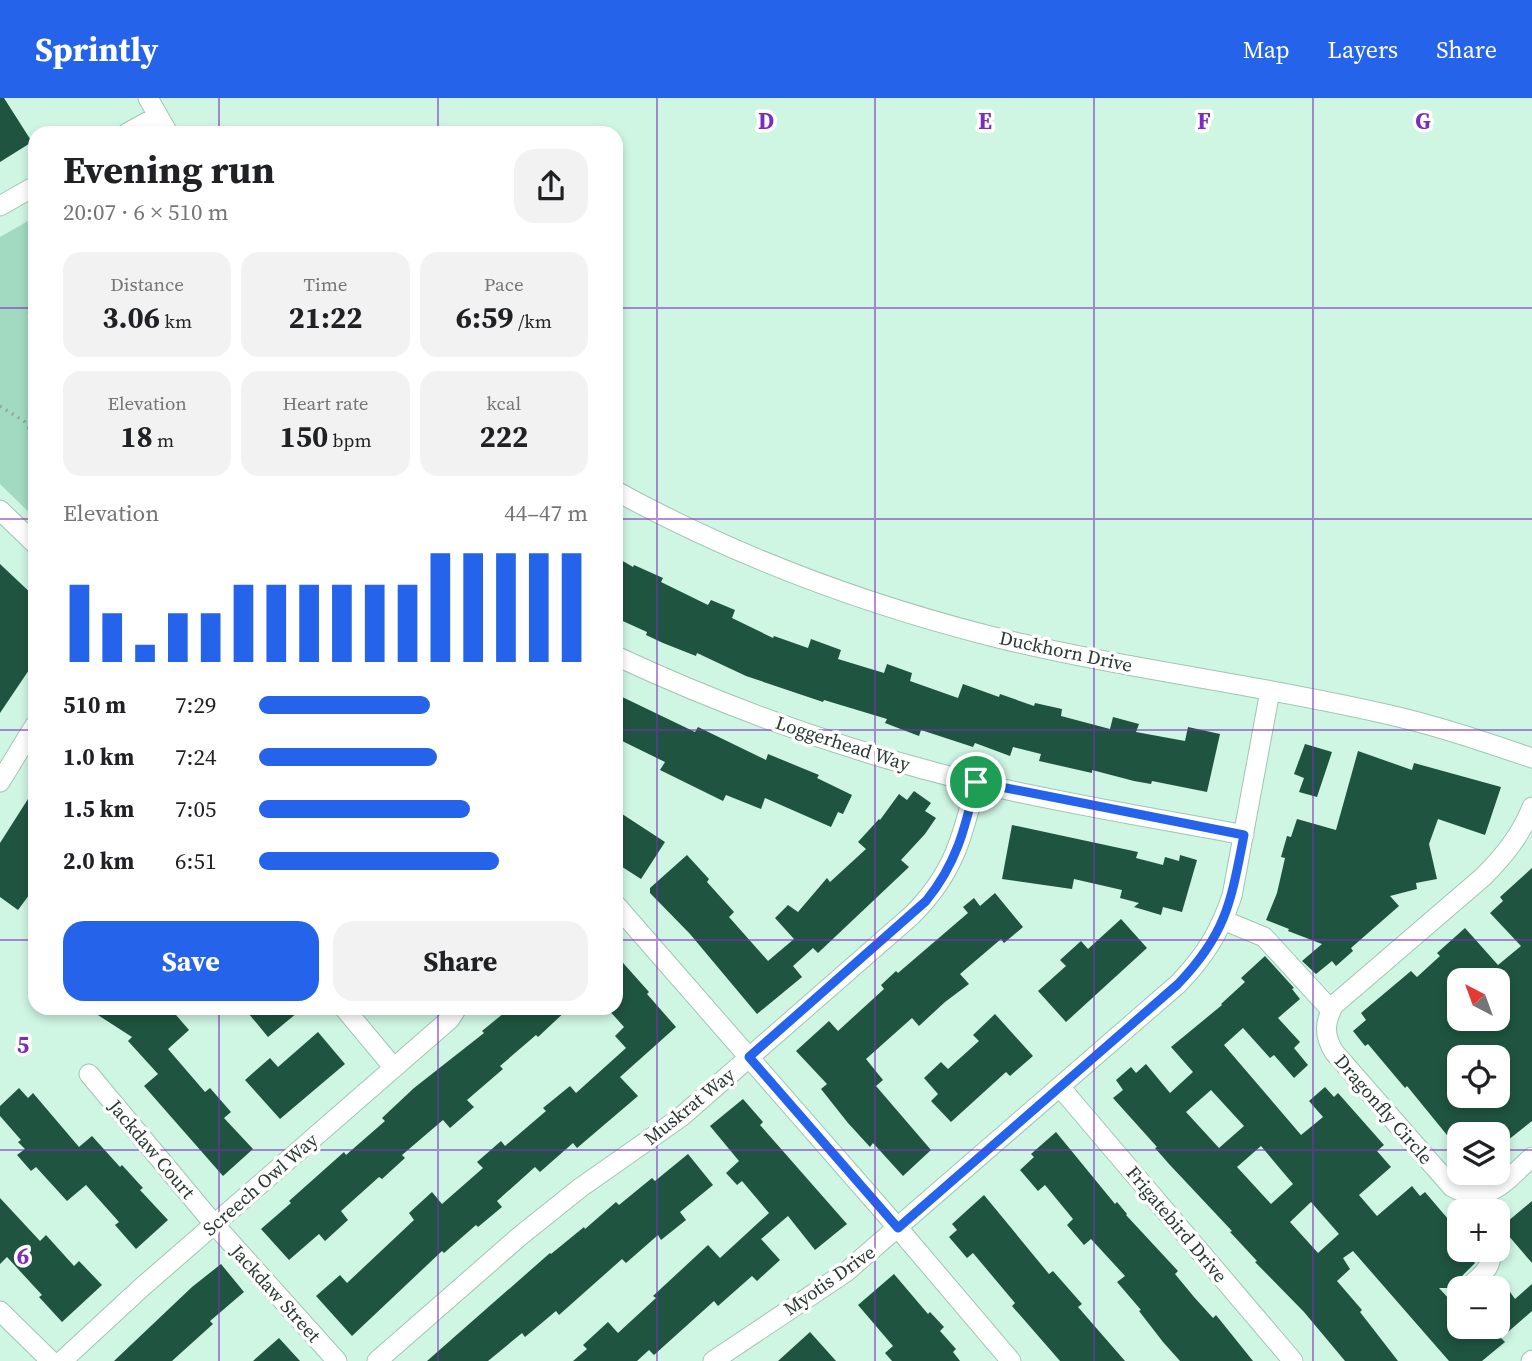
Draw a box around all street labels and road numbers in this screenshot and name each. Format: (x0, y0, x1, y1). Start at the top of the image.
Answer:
street label: Duckhorn Drive (997, 624, 1135, 678)
street label: Loggerhead Way (772, 709, 914, 777)
street label: Dragonfly Circle (1329, 1048, 1439, 1170)
street label: Muskrat Way (638, 1061, 740, 1151)
street label: Jackdaw Court (102, 1093, 202, 1205)
street label: Screech Owl Way (197, 1127, 323, 1241)
street label: Frigatebird Drive (1121, 1160, 1233, 1288)
street label: Jackdaw Street (224, 1238, 327, 1348)
street label: Myotis Drive (778, 1239, 880, 1321)

